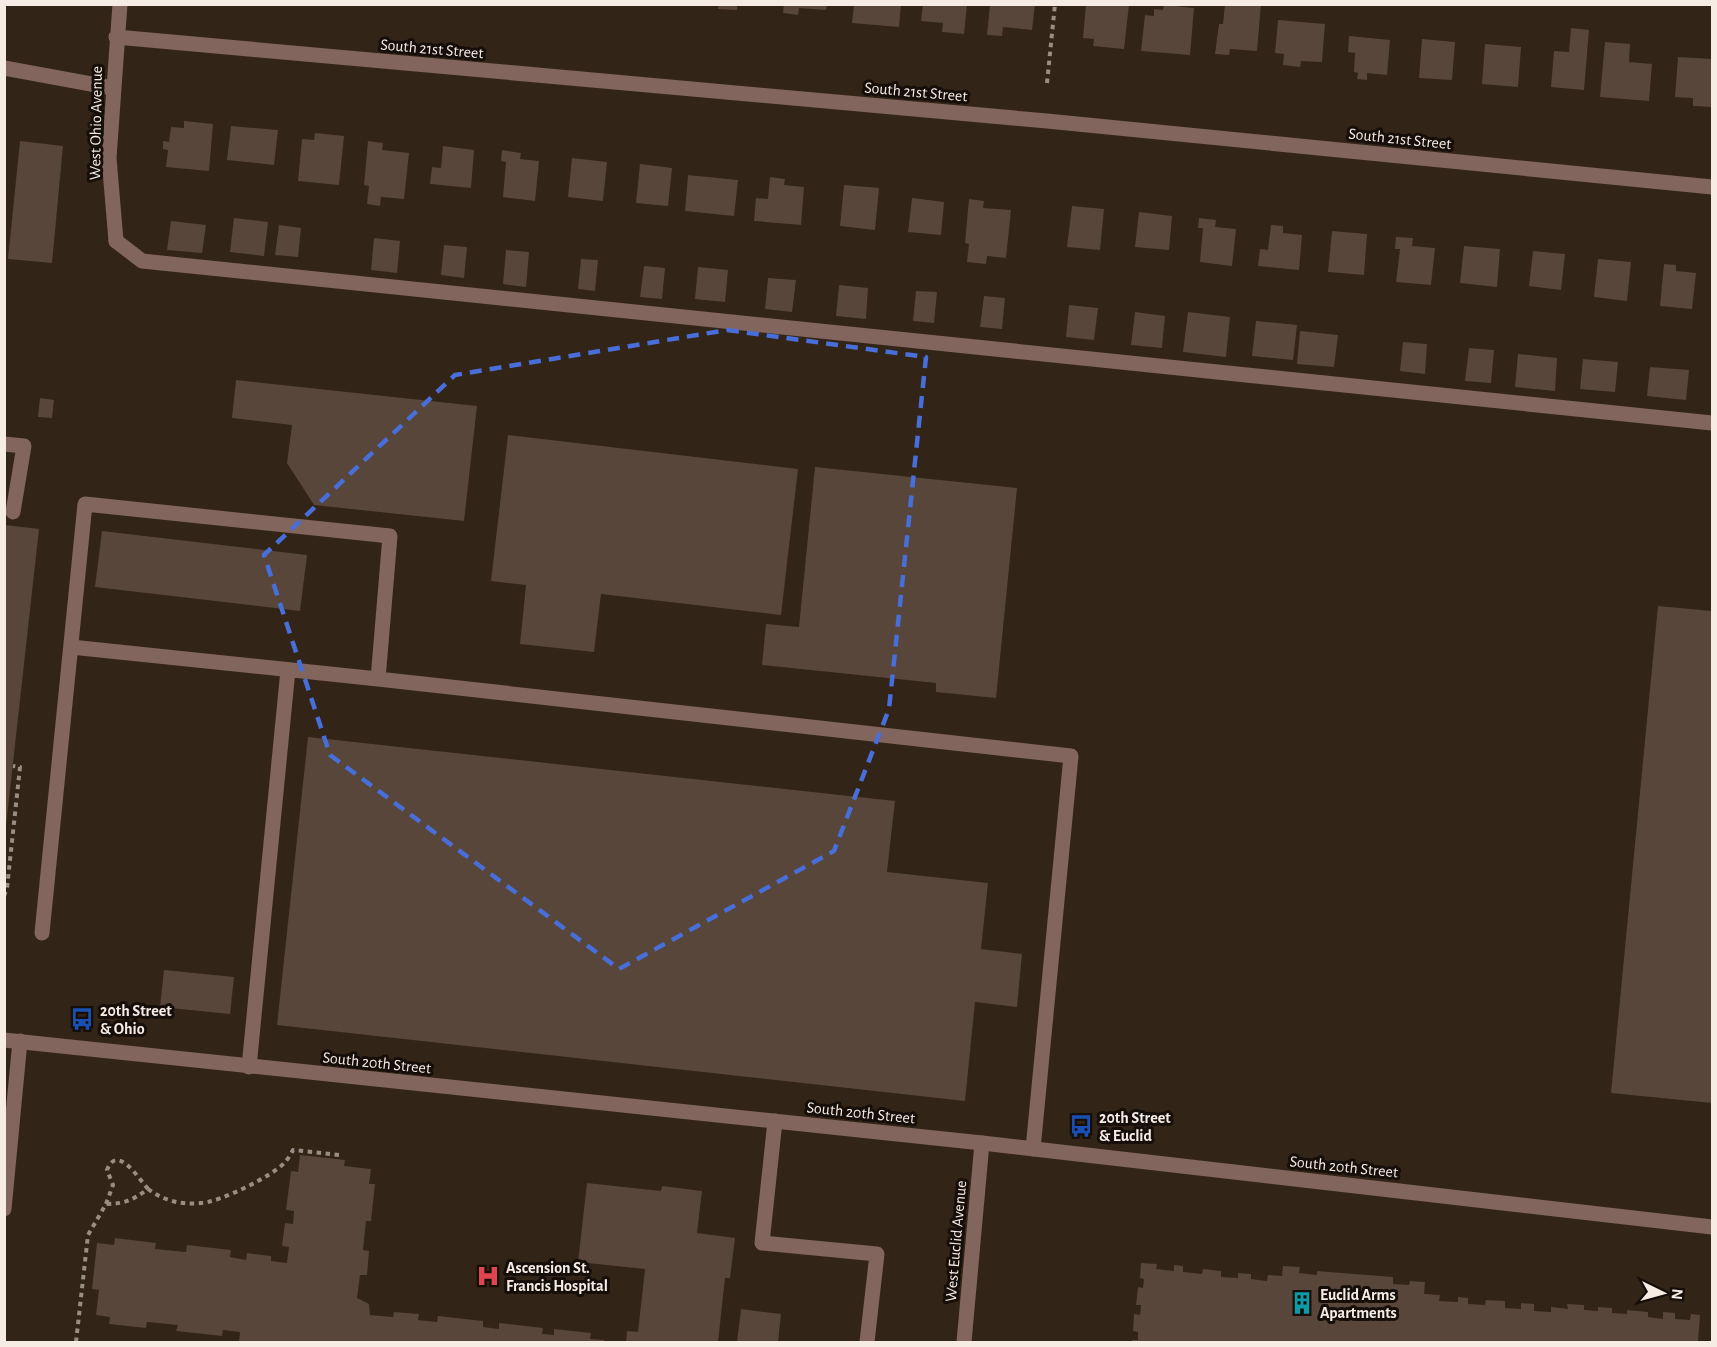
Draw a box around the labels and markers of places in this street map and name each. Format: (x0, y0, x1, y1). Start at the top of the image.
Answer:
place label: 20th Street & Ohio (100, 1003, 172, 1037)
bus stop icon: 20th Street & Ohio (69, 1006, 95, 1032)
place label: 20th Street & Euclid (1099, 1110, 1171, 1144)
bus stop icon: 20th Street & Euclid (1068, 1113, 1094, 1139)
place label: Ascension St. Francis Hospital (506, 1260, 608, 1294)
hospital icon: Ascension St. Francis Hospital (475, 1263, 501, 1289)
place label: Euclid Arms Apartments (1320, 1287, 1397, 1321)
building icon: Euclid Arms Apartments (1289, 1290, 1315, 1316)

